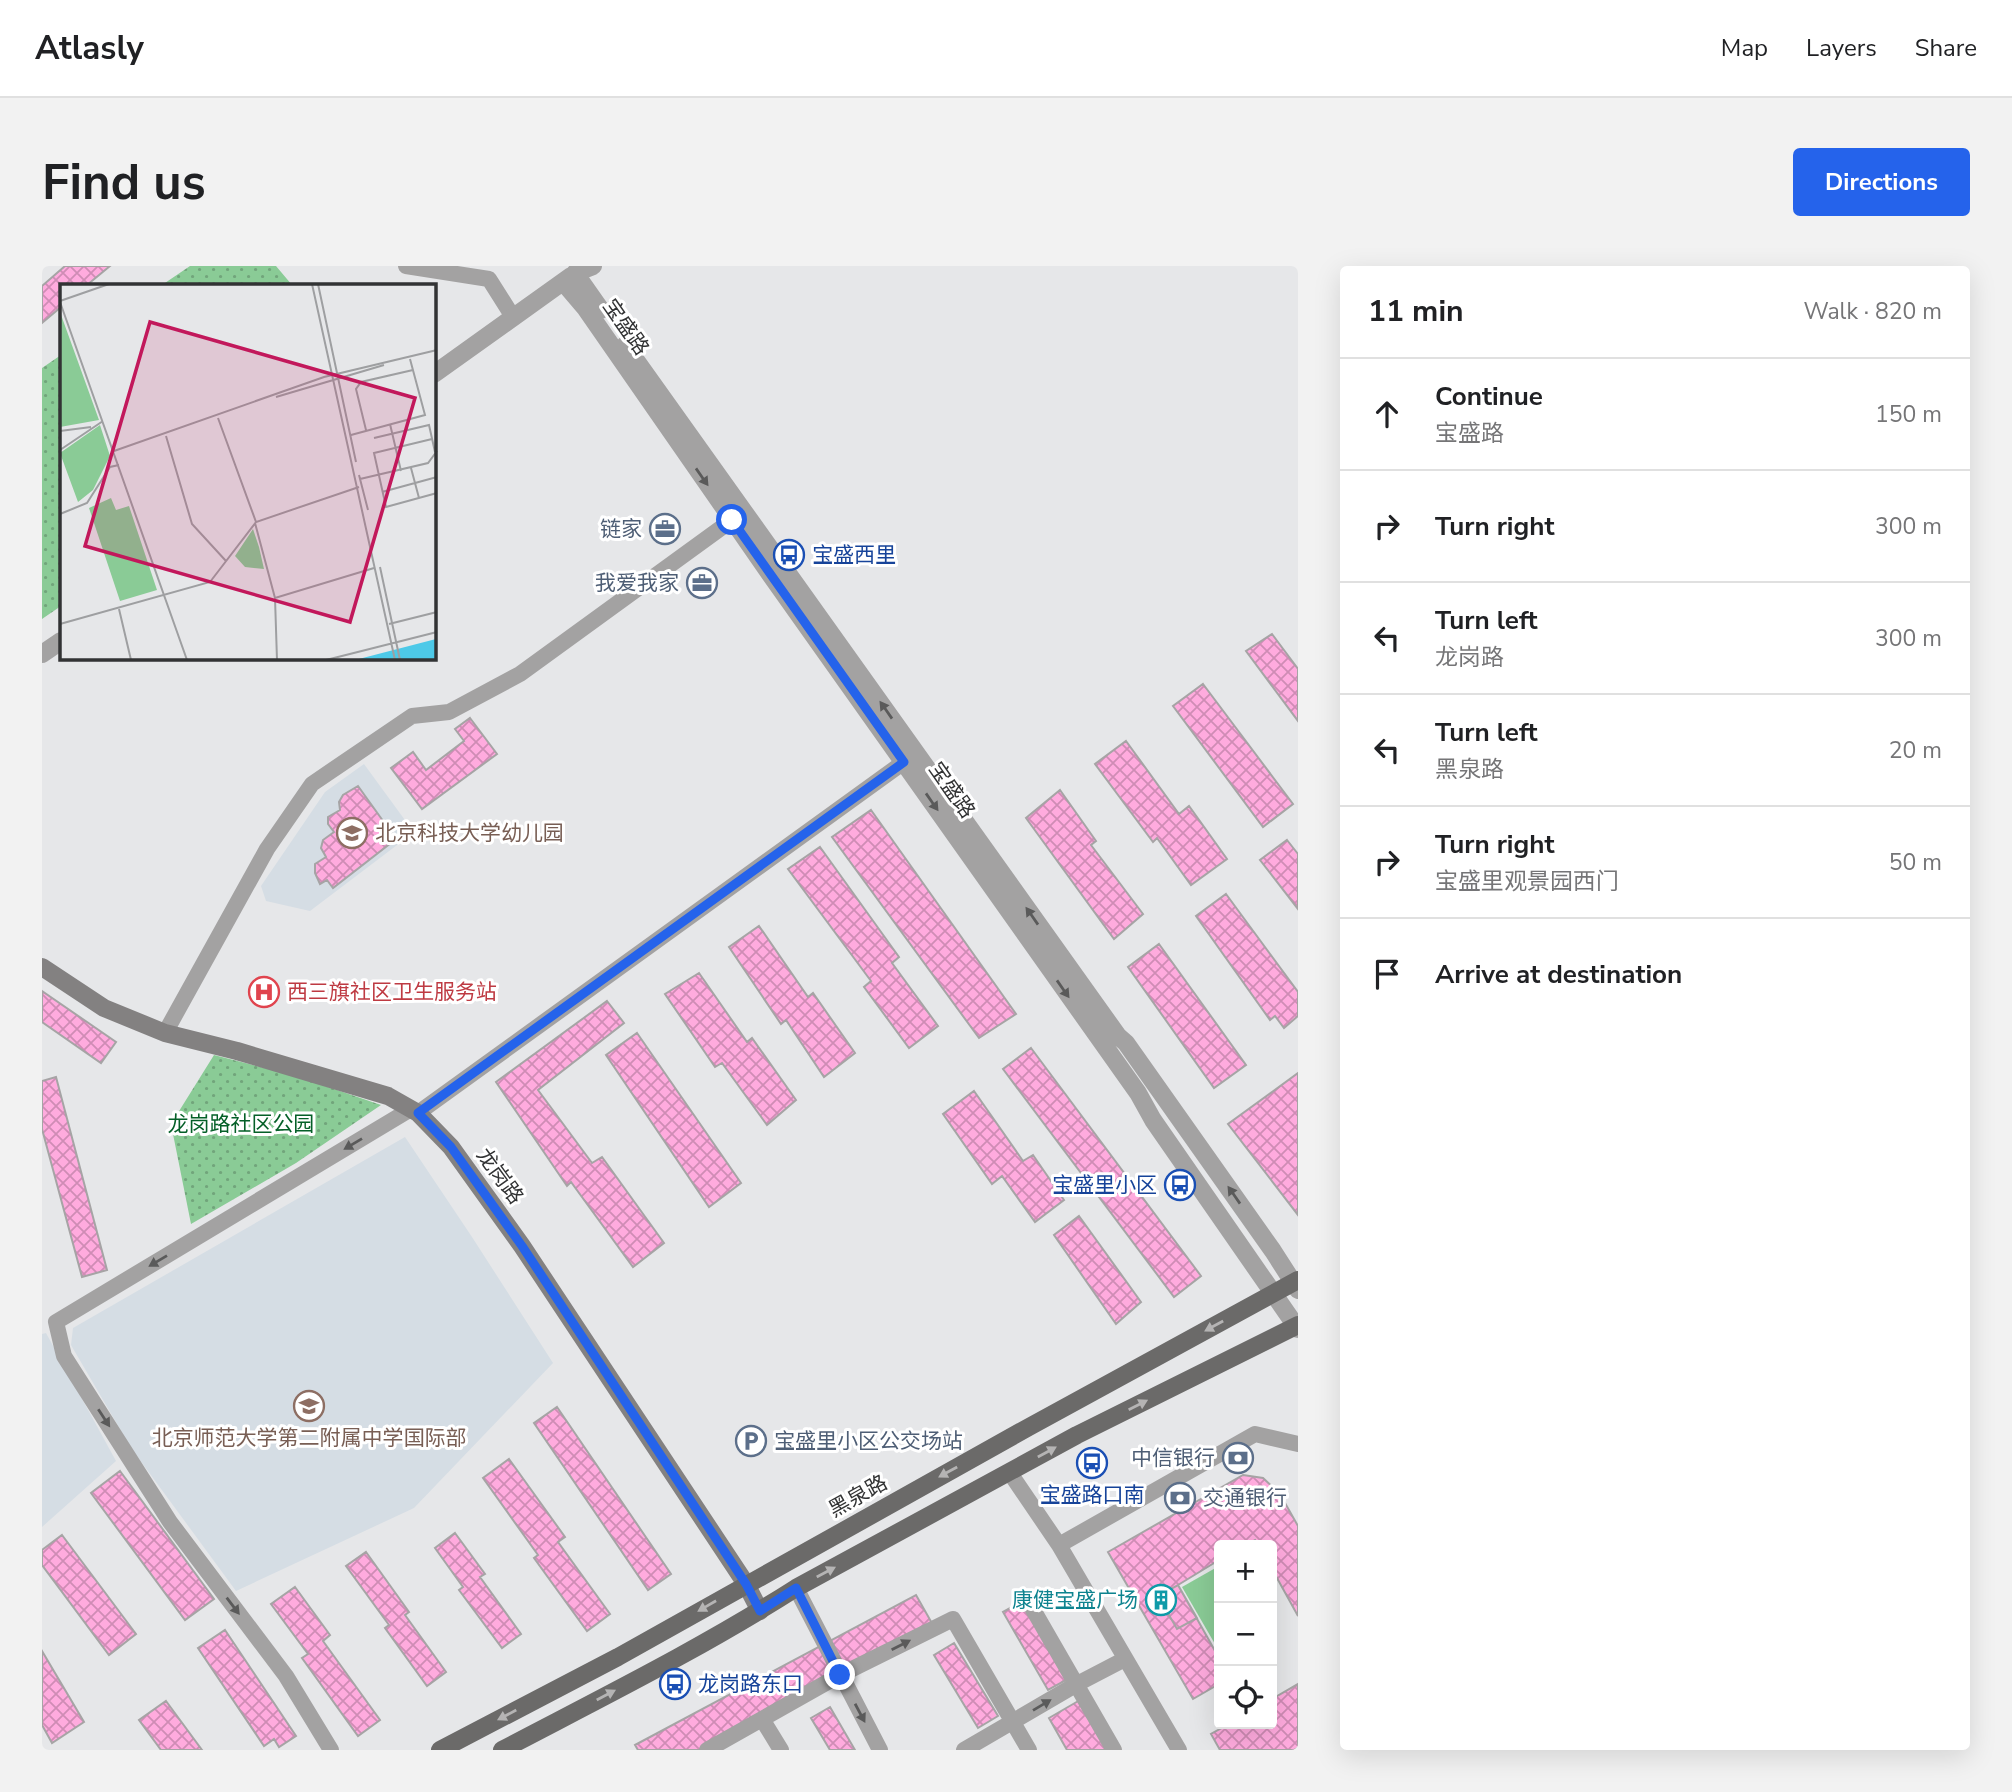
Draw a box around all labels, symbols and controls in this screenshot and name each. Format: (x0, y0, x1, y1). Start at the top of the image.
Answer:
text: Atlasly (35, 26, 144, 71)
text: Map (1721, 32, 1768, 64)
text: Layers (1806, 32, 1877, 64)
text: Share (1915, 32, 1977, 64)
button: Directions (1793, 148, 1970, 216)
text: Find us (42, 149, 206, 216)
inset map (60, 284, 436, 660)
text: 11 min (1368, 291, 1464, 332)
street label: 宝盛路 (596, 293, 656, 361)
text: Walk · 820 m (1803, 296, 1942, 327)
text: Continue (1435, 379, 1543, 414)
icon: ahead (1368, 395, 1406, 433)
text: 150 m (1875, 399, 1942, 430)
text: 宝盛路 (1435, 418, 1504, 449)
one-way arrow (695, 467, 708, 486)
route start (716, 504, 747, 535)
icon: right (1368, 507, 1406, 545)
text: Turn right (1435, 509, 1554, 544)
text: 300 m (1875, 511, 1942, 542)
office icon: 链家 (648, 512, 682, 546)
place label: 链家 (600, 515, 642, 543)
bus stop icon: 宝盛西里 (772, 538, 806, 572)
place label: 宝盛西里 (812, 541, 896, 569)
office icon: 我爱我家 (685, 566, 719, 600)
place label: 我爱我家 (595, 569, 679, 597)
text: Turn left (1435, 603, 1538, 638)
icon: left (1368, 619, 1406, 657)
text: 300 m (1875, 623, 1942, 654)
text: 龙岗路 (1435, 642, 1504, 673)
one-way arrow (879, 701, 893, 719)
text: Turn left (1435, 715, 1538, 750)
icon: left (1368, 731, 1406, 769)
text: 20 m (1889, 735, 1942, 766)
text: 黑泉路 (1435, 754, 1504, 785)
street label: 宝盛路 (922, 756, 982, 824)
one-way arrow (925, 793, 939, 811)
school or university icon: 北京科技大学幼儿园 (335, 816, 369, 850)
place label: 北京科技大学幼儿园 (375, 819, 564, 847)
text: Turn right (1435, 827, 1554, 862)
icon: right (1368, 843, 1406, 881)
text: 50 m (1889, 847, 1942, 878)
text: 宝盛里观景园西门 (1435, 866, 1619, 897)
one-way arrow (1025, 907, 1039, 925)
icon: arrive (1368, 955, 1406, 993)
text: Arrive at destination (1435, 957, 1682, 992)
hospital icon: 西三旗社区卫生服务站 (247, 975, 281, 1009)
place label: 西三旗社区卫生服务站 (287, 978, 497, 1006)
one-way arrow (1056, 979, 1070, 998)
park label: 龙岗路社区公园 (168, 1110, 315, 1138)
one-way arrow (343, 1138, 362, 1150)
street label: 龙岗路 (470, 1142, 530, 1210)
bus stop icon: 宝盛里小区 (1163, 1168, 1197, 1202)
place label: 宝盛里小区 (1052, 1171, 1157, 1199)
one-way arrow (1227, 1186, 1241, 1204)
one-way arrow (148, 1255, 167, 1268)
one-way arrow (1204, 1320, 1223, 1332)
school or university icon: 北京师范大学第二附属中学国际部 (292, 1389, 326, 1423)
one-way arrow (1128, 1399, 1148, 1410)
one-way arrow (97, 1409, 110, 1428)
place label: 北京师范大学第二附属中学国际部 (152, 1424, 467, 1452)
parking icon: 宝盛里小区公交场站 (734, 1424, 768, 1458)
place label: 宝盛里小区公交场站 (774, 1427, 963, 1455)
bank icon: 中信银行 (1221, 1441, 1255, 1475)
place label: 中信银行 (1131, 1444, 1215, 1472)
one-way arrow (1038, 1446, 1057, 1458)
bus stop icon: 宝盛路口南 (1075, 1446, 1109, 1480)
one-way arrow (939, 1466, 958, 1478)
street label: 黑泉路 (824, 1468, 892, 1524)
place label: 宝盛路口南 (1040, 1481, 1145, 1509)
bank icon: 交通银行 (1163, 1481, 1197, 1515)
place label: 交通银行 (1203, 1484, 1287, 1512)
map controls (1214, 1540, 1277, 1729)
button: + (1214, 1540, 1277, 1603)
one-way arrow (816, 1566, 835, 1578)
building icon: 康健宝盛广场 (1144, 1583, 1178, 1617)
place label: 康健宝盛广场 (1012, 1586, 1138, 1614)
one-way arrow (226, 1597, 240, 1615)
one-way arrow (697, 1600, 716, 1612)
button: − (1214, 1603, 1277, 1666)
one-way arrow (891, 1639, 911, 1650)
route end (824, 1659, 855, 1690)
button: locate (1214, 1666, 1277, 1729)
bus stop icon: 龙岗路东口 (658, 1667, 692, 1701)
place label: 龙岗路东口 (698, 1670, 803, 1698)
one-way arrow (596, 1689, 616, 1701)
one-way arrow (1033, 1699, 1052, 1712)
one-way arrow (854, 1703, 866, 1722)
one-way arrow (497, 1709, 517, 1721)

